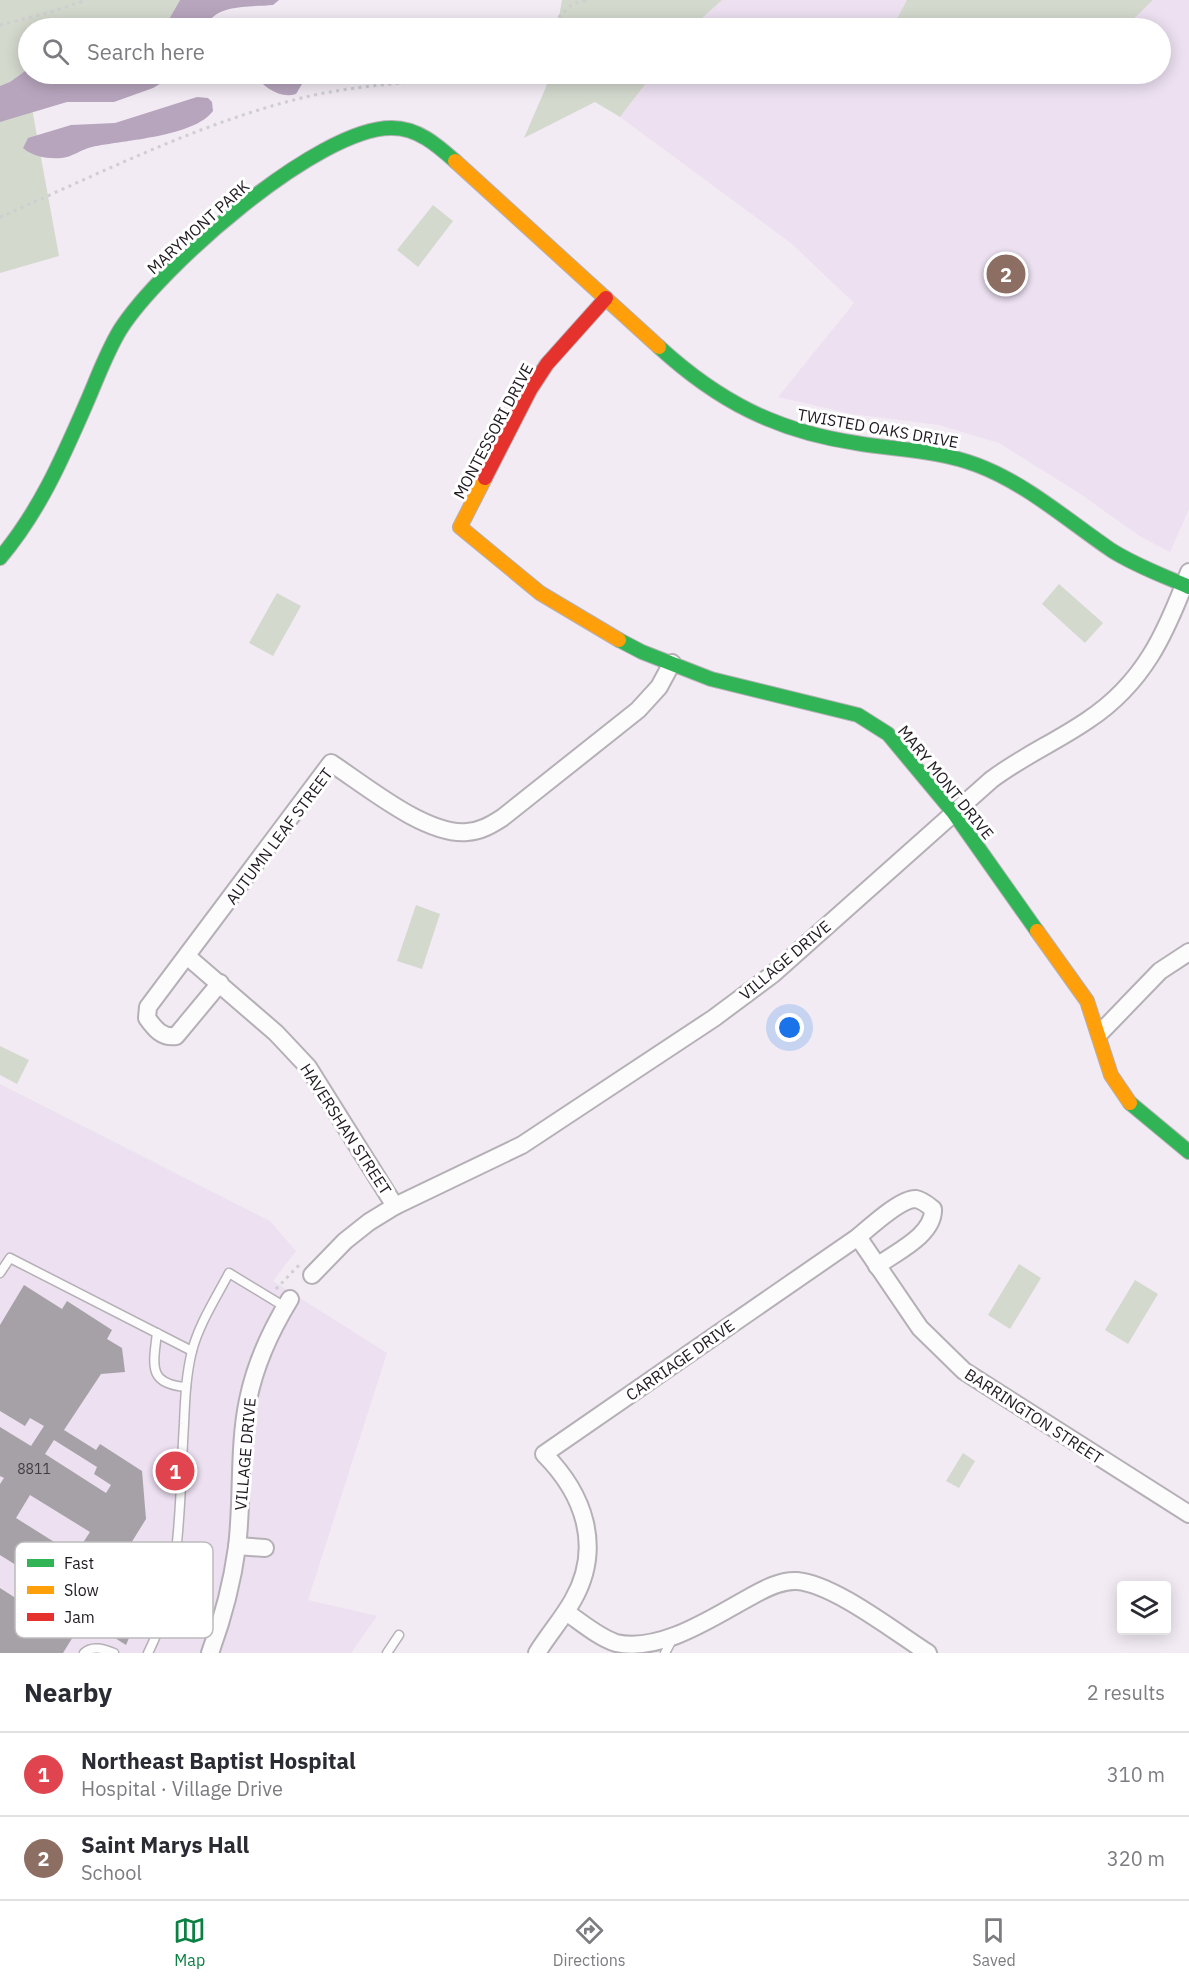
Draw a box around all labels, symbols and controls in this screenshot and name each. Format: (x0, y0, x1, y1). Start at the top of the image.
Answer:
search box (18, 18, 1171, 84)
icon: search (39, 35, 72, 68)
text: Search here (87, 37, 205, 66)
street label: MARYMONT PARK (143, 176, 253, 278)
pin: 2 (986, 252, 1026, 296)
street label: MONTESSORI DRIVE (449, 360, 537, 502)
street label: TWISTED OAKS DRIVE (796, 404, 960, 452)
street label: MARY MONT DRIVE (894, 721, 998, 843)
street label: AUTUMN LEAF STREET (221, 764, 337, 908)
street label: VILLAGE DRIVE (735, 916, 835, 1004)
your location (775, 1013, 804, 1042)
street label: HAVERSHAN STREET (296, 1060, 396, 1198)
street label: CARRIAGE DRIVE (622, 1315, 738, 1405)
street label: BARRINGTON STREET (961, 1364, 1107, 1468)
street label: VILLAGE DRIVE (230, 1397, 260, 1511)
pin: 1 (156, 1448, 195, 1494)
house number: 8811 (17, 1460, 51, 1478)
legend (15, 1542, 213, 1638)
text: Fast (64, 1553, 94, 1573)
text: Slow (64, 1580, 99, 1600)
map controls (1117, 1581, 1171, 1635)
button: layers (1117, 1581, 1171, 1635)
text: Jam (64, 1607, 95, 1627)
text: Nearby (24, 1675, 112, 1709)
text: 2 results (1087, 1679, 1165, 1706)
text: Northeast Baptist Hospital (81, 1746, 356, 1775)
text: 1 (38, 1761, 50, 1788)
text: 310 m (1107, 1761, 1165, 1788)
text: Hospital · Village Drive (81, 1775, 283, 1802)
text: Saint Marys Hall (81, 1830, 249, 1859)
text: 2 (38, 1845, 50, 1872)
text: 320 m (1107, 1845, 1165, 1872)
text: School (81, 1859, 142, 1886)
tab: Map (173, 1914, 206, 1970)
tab: Directions (553, 1914, 626, 1970)
tab: Saved (972, 1914, 1016, 1970)

